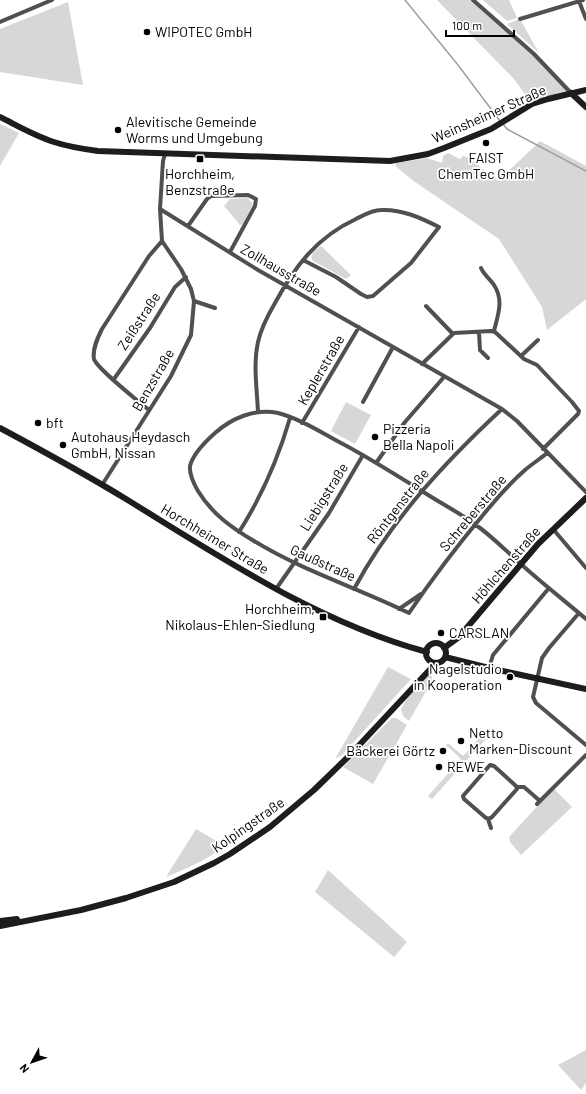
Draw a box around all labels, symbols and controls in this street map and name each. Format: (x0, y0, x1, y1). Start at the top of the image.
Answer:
scale bar (446, 12, 514, 38)
text: 100 m (452, 18, 482, 32)
place label: WIPOTEC GmbH (155, 23, 252, 40)
marker: WIPOTEC GmbH (142, 27, 152, 37)
street label: Weinsheimer Straße (429, 81, 548, 146)
place label: Alevitische Gemeinde Worms und Umgebung (126, 113, 263, 146)
marker: Alevitische Gemeinde Worms und Umgebung (113, 125, 123, 135)
marker: FAIST ChemTec GmbH (481, 138, 491, 148)
place label: FAIST ChemTec GmbH (438, 149, 534, 182)
marker: Horchheim, Benzstraße (195, 154, 205, 164)
place label: Horchheim, Benzstraße (165, 165, 235, 198)
street label: Zollhausstraße (238, 240, 324, 299)
street label: Zeißstraße (114, 289, 164, 353)
street label: Keplerstraße (294, 331, 348, 408)
street label: Benzstraße (128, 345, 177, 414)
place label: bft (46, 414, 64, 431)
marker: bft (33, 418, 43, 428)
place label: Pizzeria Bella Napoli (383, 420, 454, 453)
place label: Autohaus Heydasch GmbH, Nissan (71, 428, 190, 461)
marker: Pizzeria Bella Napoli (370, 432, 380, 442)
marker: Autohaus Heydasch GmbH, Nissan (58, 440, 68, 450)
street label: Liebigstraße (296, 460, 351, 534)
street label: Röntgenstraße (363, 465, 432, 547)
street label: Schreberstraße (436, 471, 510, 554)
street label: Horchheimer Straße (158, 500, 272, 577)
street label: Höhlchenstraße (468, 523, 544, 607)
street label: Gaußstraße (288, 541, 359, 585)
place label: Horchheim, Nikolaus-Ehlen-Siedlung (165, 600, 315, 633)
marker: Horchheim, Nikolaus-Ehlen-Siedlung (318, 612, 328, 622)
place label: CARSLAN (449, 624, 509, 641)
marker: CARSLAN (436, 628, 446, 638)
place label: Nagelstudio in Kooperation (413, 660, 502, 693)
marker: Nagelstudio in Kooperation (505, 672, 515, 682)
place label: Netto Marken-Discount (469, 724, 572, 757)
marker: Netto Marken-Discount (456, 736, 466, 746)
place label: Bäckerei Görtz (346, 742, 435, 759)
marker: Bäckerei Görtz (438, 746, 448, 756)
place label: REWE (447, 758, 485, 775)
marker: REWE (434, 762, 444, 772)
street label: Kolpingstraße (208, 793, 287, 856)
north arrow (12, 1042, 52, 1082)
text: N (17, 1062, 31, 1076)

